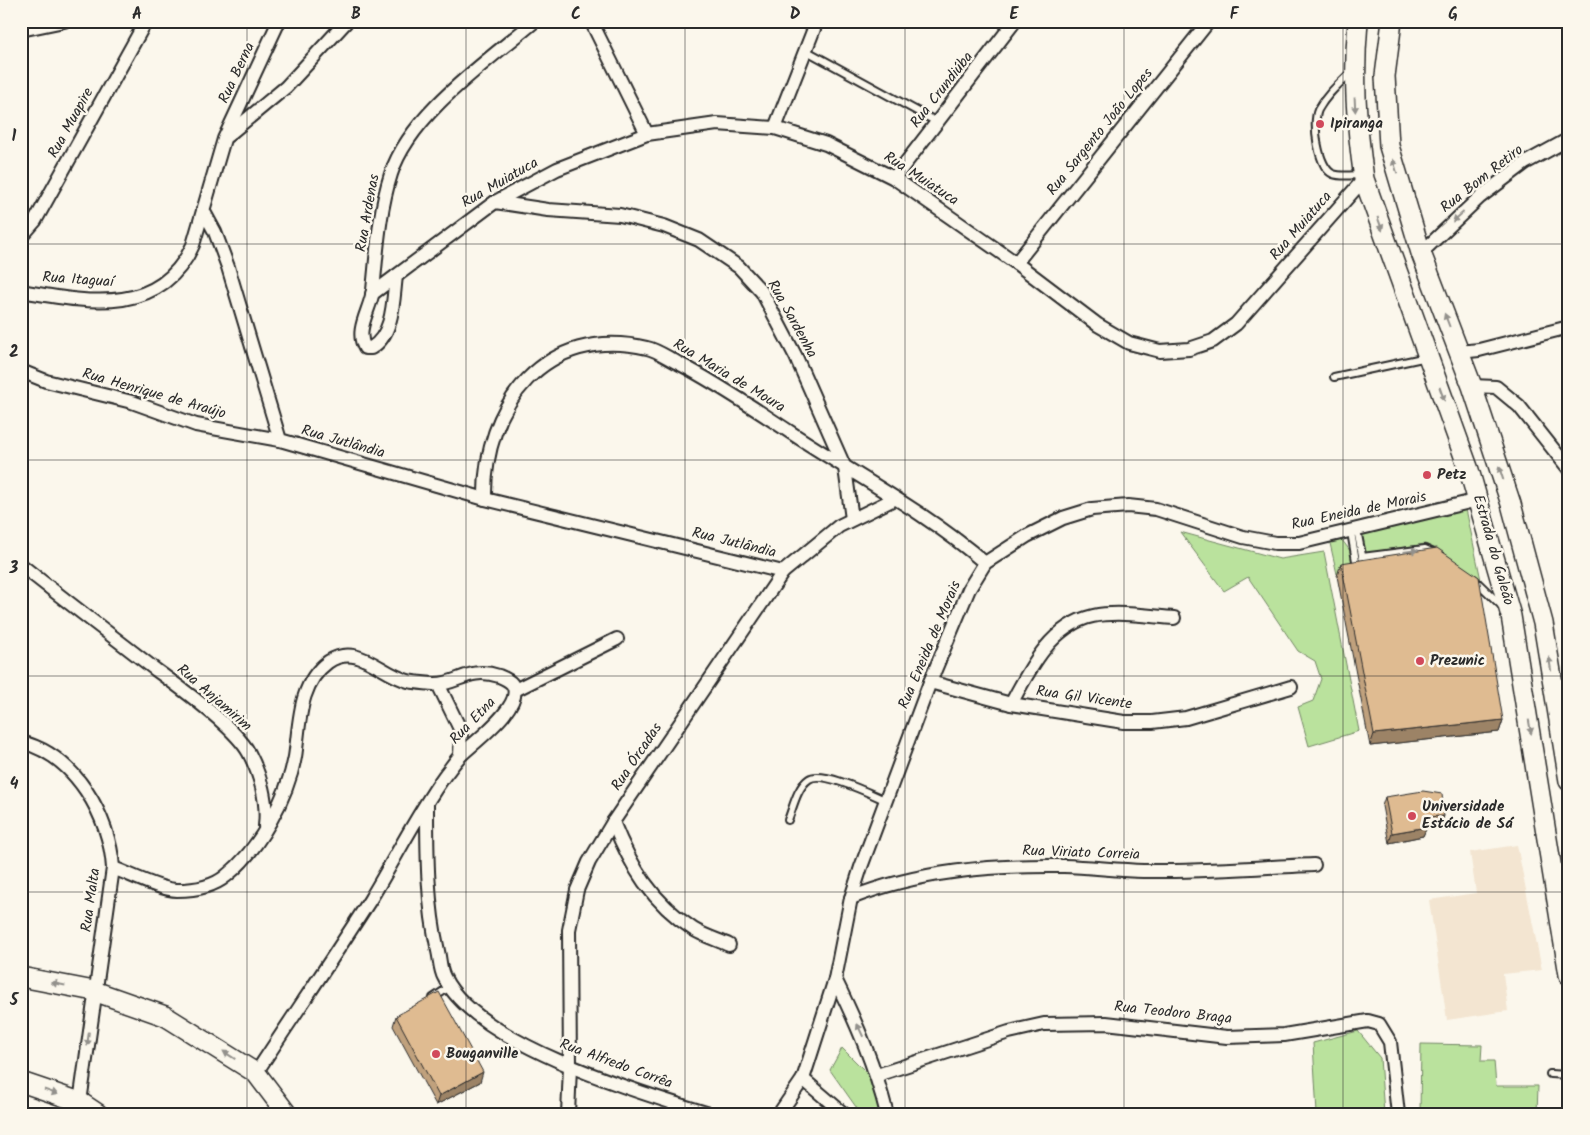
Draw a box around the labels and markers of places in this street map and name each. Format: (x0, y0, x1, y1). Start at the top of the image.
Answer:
place label: Ipiranga (1330, 112, 1383, 136)
marker: Ipiranga (1314, 118, 1326, 130)
place label: Petz (1437, 463, 1467, 487)
marker: Petz (1421, 469, 1433, 481)
place label: Prezunic (1430, 649, 1485, 673)
marker: Prezunic (1414, 655, 1426, 667)
place label: Universidade Estácio de Sá (1422, 795, 1515, 836)
marker: Universidade Estácio de Sá (1406, 810, 1418, 822)
place label: Bouganville (446, 1042, 519, 1066)
marker: Bouganville (430, 1048, 442, 1060)

